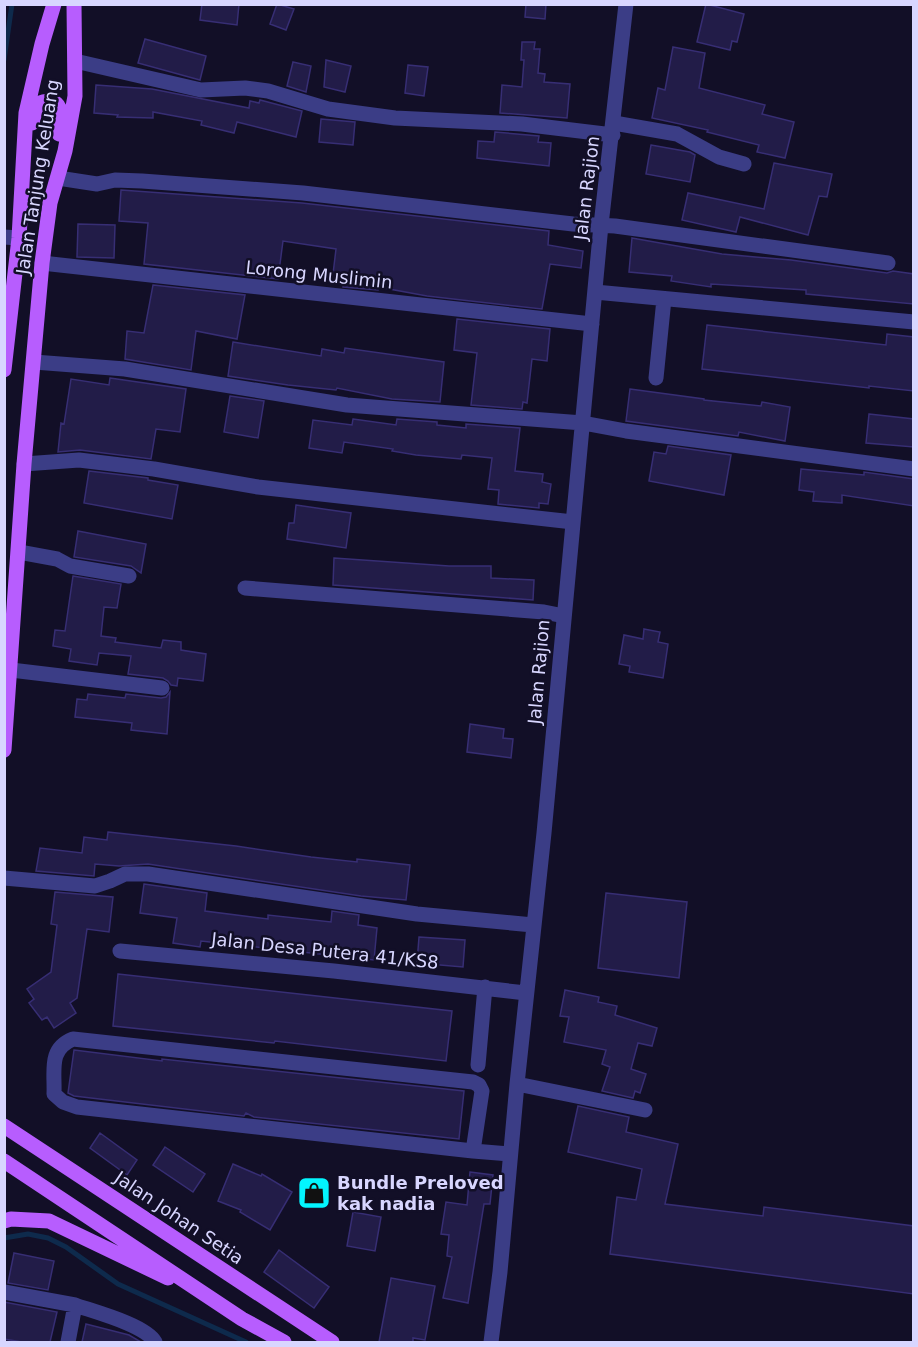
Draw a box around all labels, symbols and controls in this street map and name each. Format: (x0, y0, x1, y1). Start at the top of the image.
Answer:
street label: Jalan Tanjung Keluang (12, 78, 63, 277)
street label: Jalan Rajion (570, 135, 603, 242)
street label: Lorong Muslimin (245, 256, 394, 293)
street label: Jalan Rajion (523, 619, 554, 726)
street label: Jalan Desa Putera 41/KS8 (209, 928, 440, 973)
street label: Jalan Johan Setia (110, 1166, 248, 1269)
place label: Bundle Preloved kak nadia (337, 1172, 504, 1214)
shop icon: Bundle Preloved kak nadia (296, 1175, 332, 1211)

